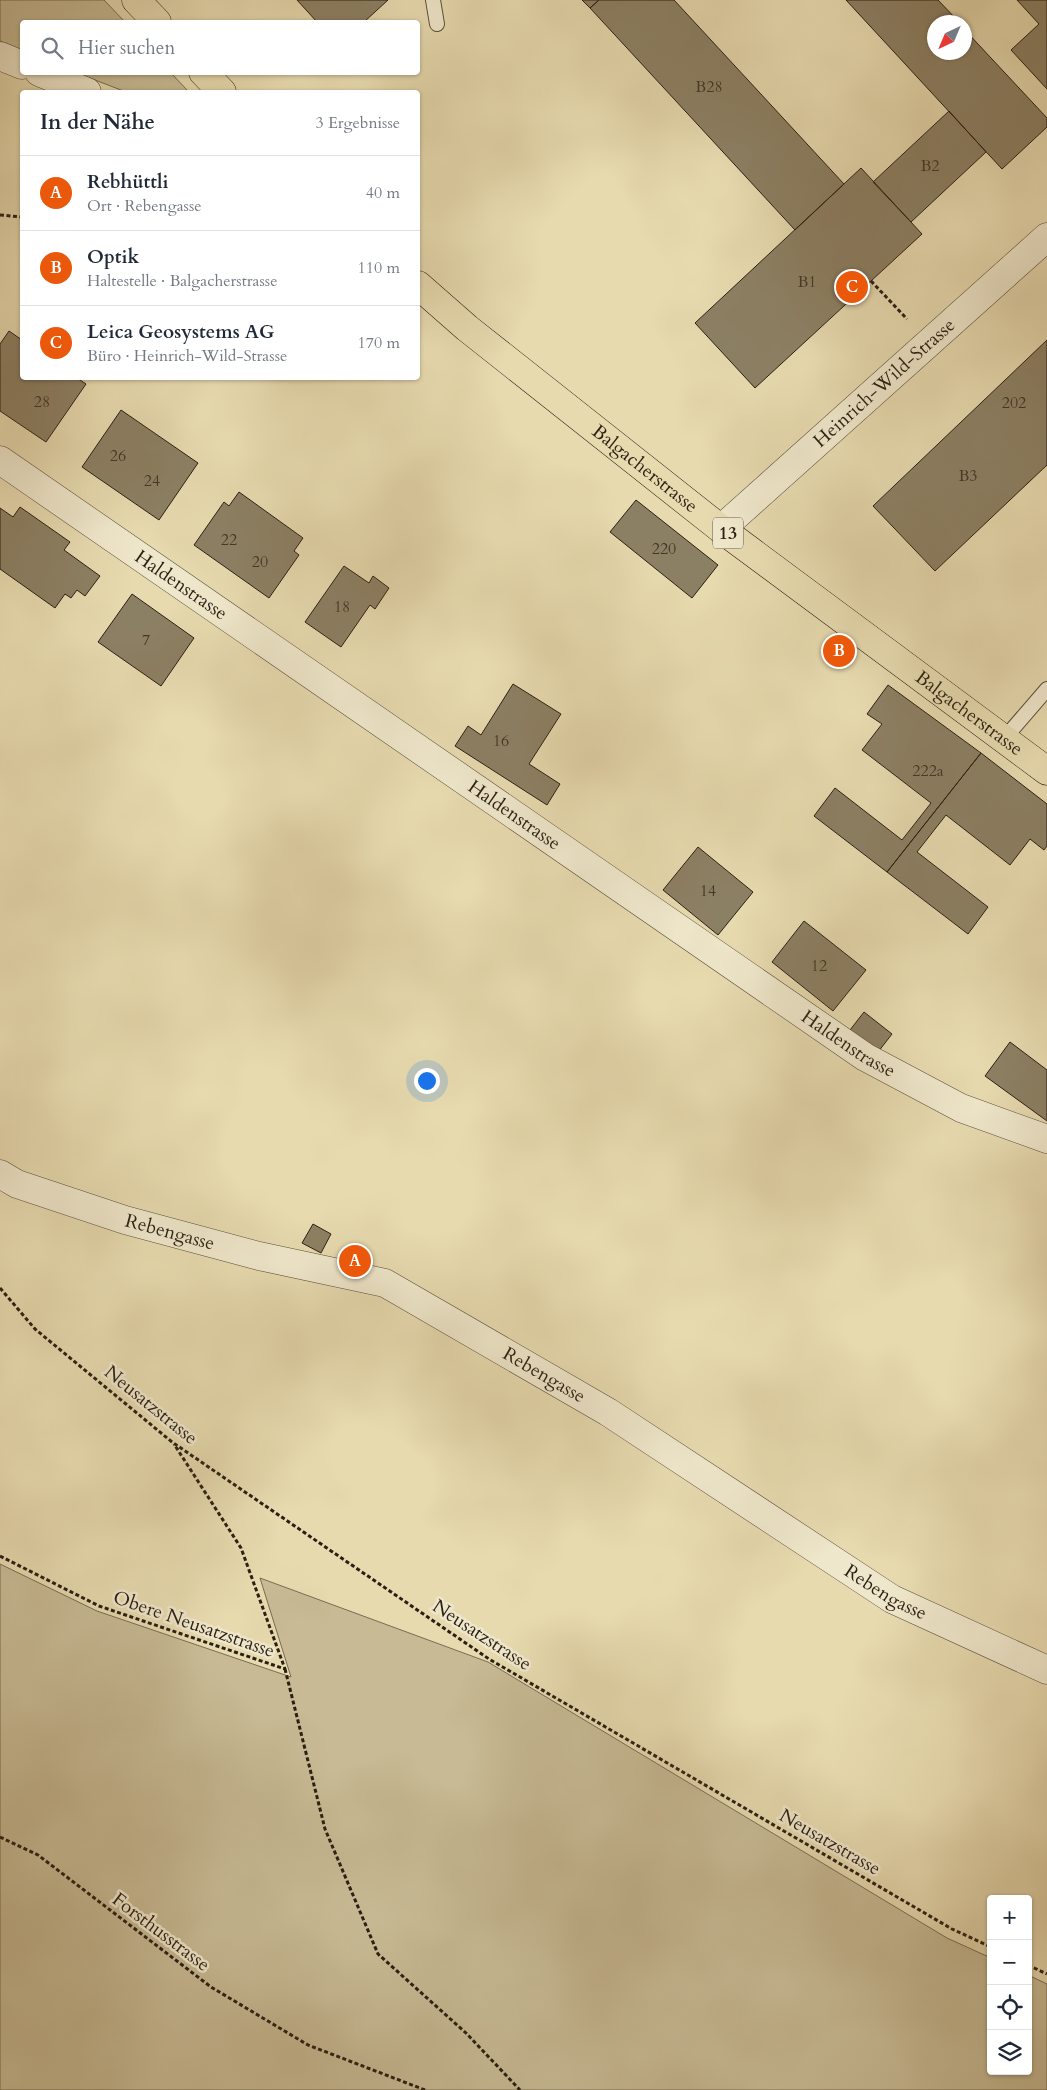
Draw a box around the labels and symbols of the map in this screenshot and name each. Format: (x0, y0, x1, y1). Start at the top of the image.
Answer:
north arrow (927, 15, 972, 60)
house number: B28 (695, 76, 723, 98)
house number: B2 (920, 155, 940, 177)
pin: C (836, 268, 868, 306)
house number: B1 (797, 271, 817, 293)
street label: Heinrich-Wild-Strasse (808, 312, 961, 453)
house number: 28 (34, 391, 50, 413)
house number: 202 (1002, 392, 1026, 414)
street label: Balgacherstrasse (586, 419, 703, 519)
house number: 26 (110, 445, 126, 467)
house number: B3 (958, 465, 978, 487)
house number: 24 (144, 470, 160, 492)
road number: 13 (713, 518, 743, 548)
house number: 22 (221, 529, 237, 551)
house number: 220 (652, 538, 676, 560)
street label: Haldenstrasse (129, 544, 233, 626)
house number: 20 (252, 551, 268, 573)
house number: 18 (334, 596, 350, 618)
house number: 7 (142, 629, 150, 651)
pin: B (823, 632, 855, 670)
street label: Balgacherstrasse (910, 664, 1028, 762)
house number: 16 (493, 730, 509, 752)
house number: 222a (912, 760, 944, 782)
street label: Haldenstrasse (463, 774, 566, 856)
house number: 14 (700, 880, 716, 902)
house number: 12 (811, 955, 827, 977)
street label: Haldenstrasse (796, 1004, 900, 1084)
your location (414, 1068, 440, 1094)
street label: Rebengasse (122, 1208, 217, 1256)
pin: A (339, 1242, 371, 1280)
street label: Rebengasse (498, 1341, 590, 1409)
street label: Neusatzstrasse (99, 1359, 203, 1451)
street label: Rebengasse (839, 1558, 931, 1626)
street label: Obere Neusatzstrasse (110, 1584, 278, 1664)
street label: Neusatzstrasse (427, 1593, 537, 1677)
street label: Neusatzstrasse (775, 1802, 885, 1882)
street label: Forsthusstrasse (107, 1887, 215, 1977)

